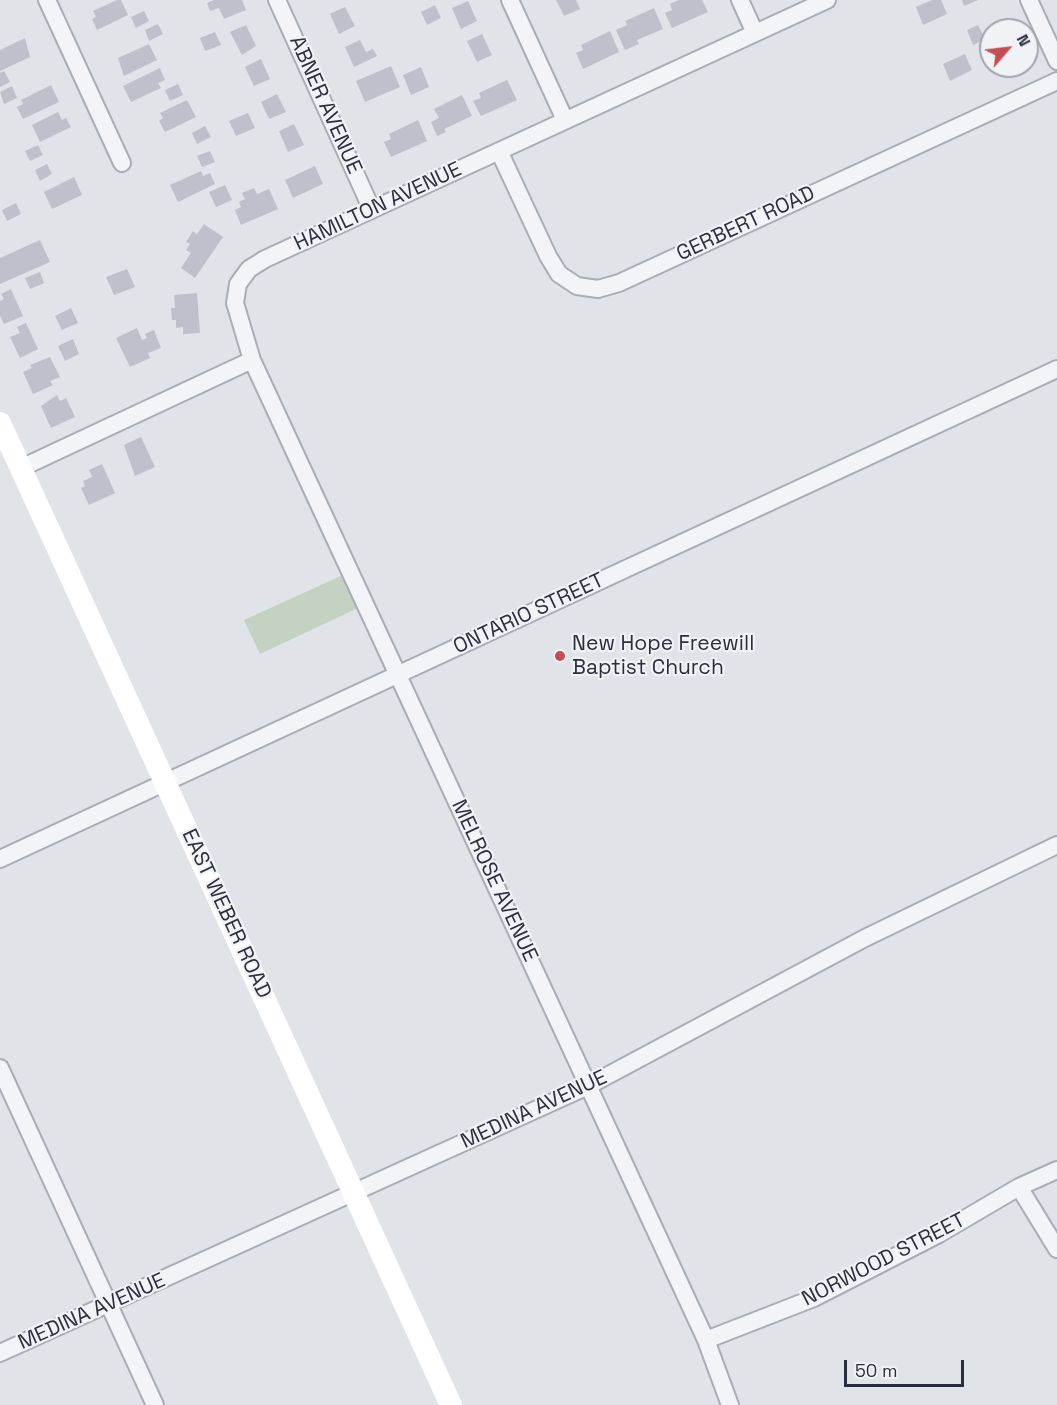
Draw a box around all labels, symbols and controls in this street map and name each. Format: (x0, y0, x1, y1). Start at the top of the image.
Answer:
north arrow (979, 18, 1039, 78)
text: N (1012, 31, 1035, 50)
street label: ABNER AVENUE (283, 32, 367, 178)
street label: HAMILTON AVENUE (290, 157, 466, 257)
street label: GERBERT ROAD (673, 181, 819, 267)
street label: ONTARIO STREET (450, 568, 608, 660)
place label: New Hope Freewill Baptist Church (572, 631, 754, 681)
marker: New Hope Freewill Baptist Church (553, 649, 567, 663)
street label: MELROSE AVENUE (445, 796, 543, 966)
street label: EAST WEBER ROAD (176, 825, 276, 1003)
street label: MEDINA AVENUE (457, 1065, 611, 1155)
street label: NORWOOD STREET (798, 1208, 970, 1312)
street label: MEDINA AVENUE (15, 1268, 169, 1356)
scale bar (847, 1348, 967, 1386)
text: 50 m (855, 1359, 897, 1382)

